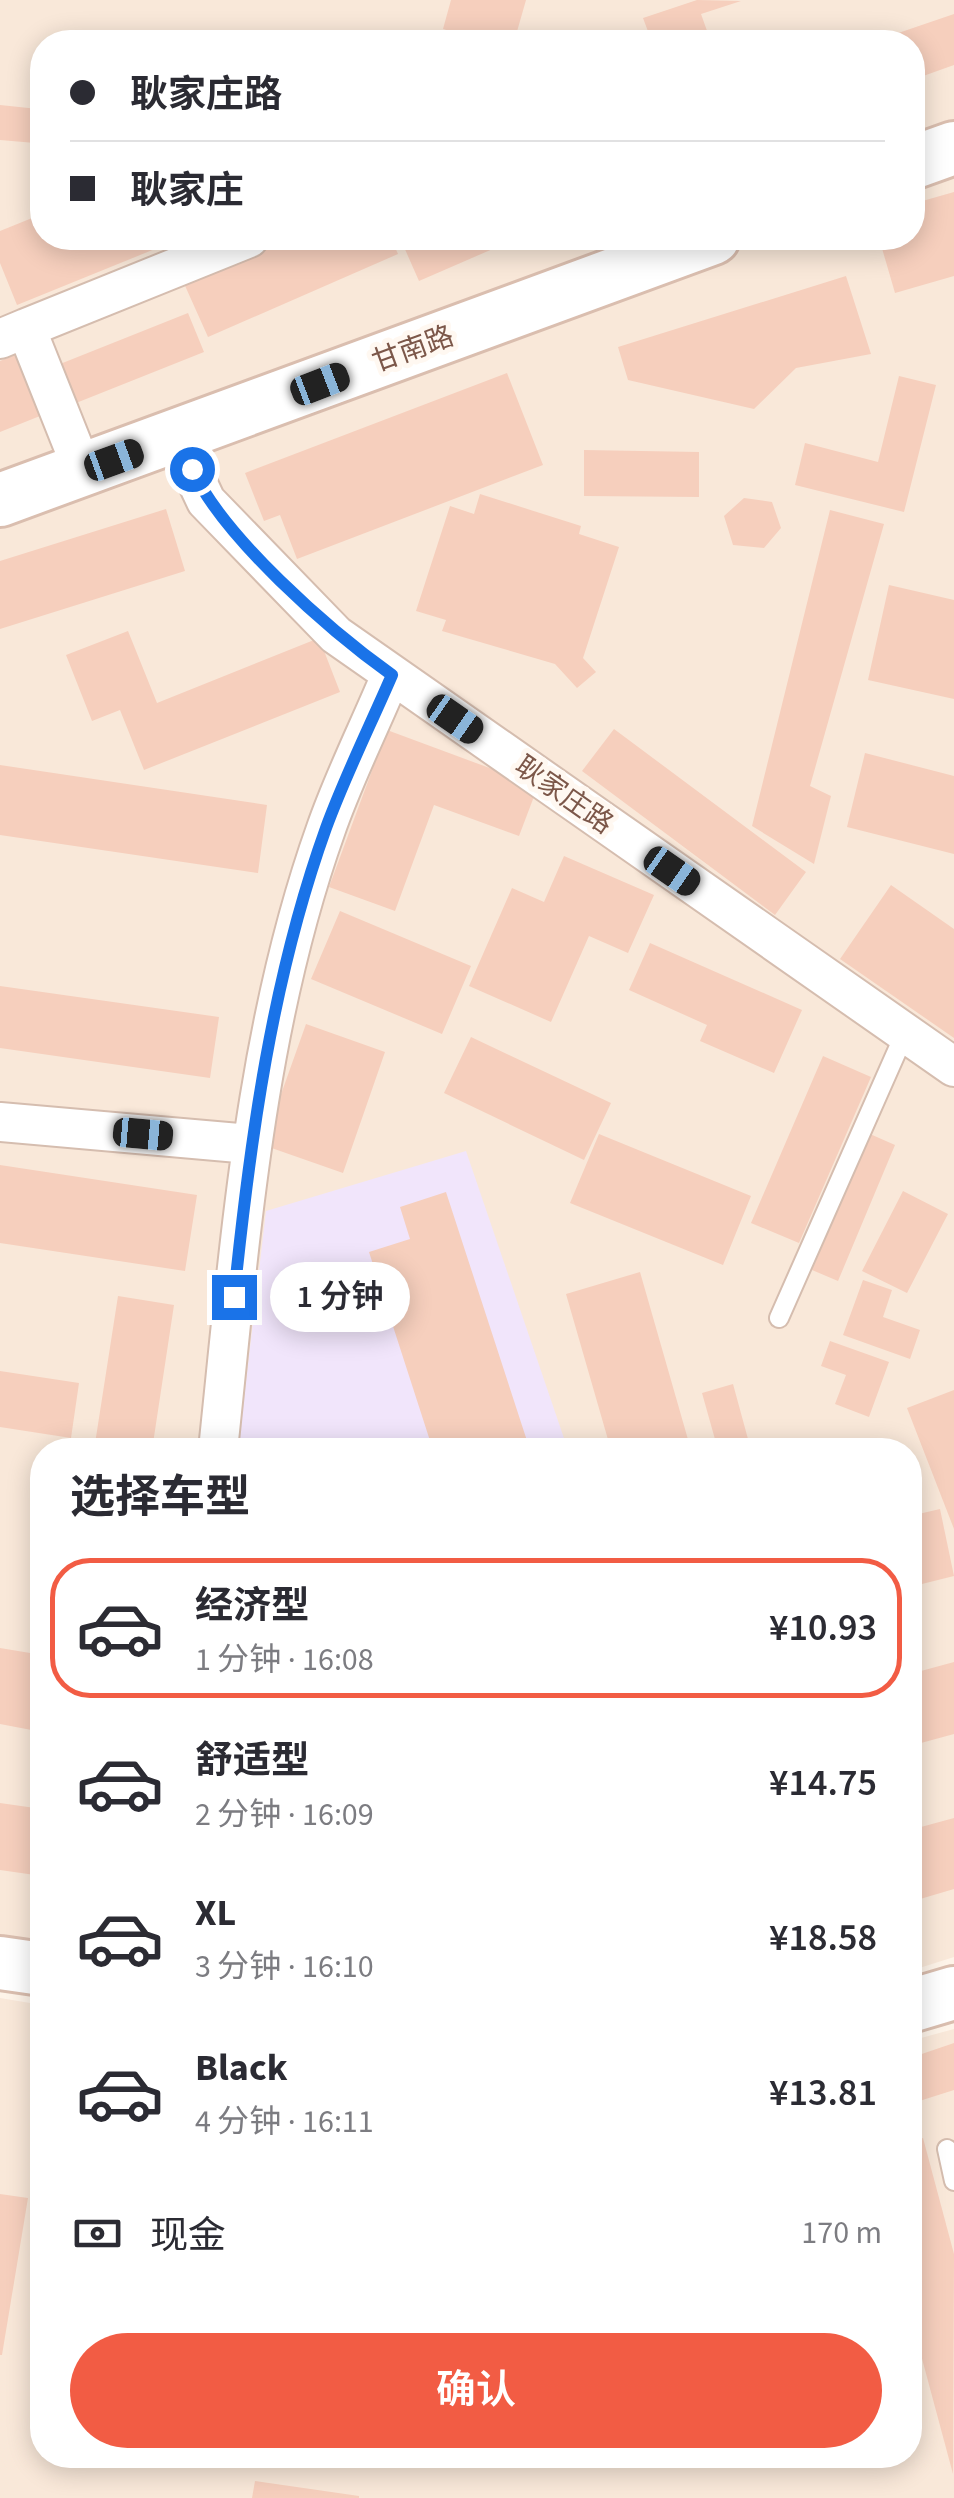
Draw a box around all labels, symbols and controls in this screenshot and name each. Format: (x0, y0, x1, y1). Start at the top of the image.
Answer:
text: 耿家庄路 (130, 68, 282, 122)
text: 耿家庄 (130, 164, 244, 218)
street label: 甘南路 (367, 316, 459, 382)
car (287, 359, 353, 409)
car (81, 436, 147, 484)
route start (170, 447, 215, 492)
car (422, 690, 488, 748)
street label: 耿家庄路 (507, 746, 621, 844)
car (639, 842, 705, 900)
car (112, 1116, 174, 1152)
callout: 1 分钟 (269, 1262, 409, 1332)
text: 1 分钟 (297, 1274, 383, 1320)
route end (212, 1275, 257, 1320)
text: 选择车型 (70, 1466, 250, 1530)
text: 经济型 (195, 1579, 309, 1633)
icon: car (75, 1583, 165, 1673)
text: ¥10.93 (769, 1601, 877, 1655)
text: 1 分钟 · 16:08 (195, 1637, 374, 1683)
text: 舒适型 (195, 1734, 309, 1788)
icon: car (75, 1738, 165, 1828)
text: ¥14.75 (769, 1756, 877, 1810)
text: 2 分钟 · 16:09 (195, 1792, 374, 1838)
text: XL (195, 1886, 236, 1940)
icon: car (75, 1893, 165, 1983)
text: ¥18.58 (769, 1911, 877, 1965)
text: 3 分钟 · 16:10 (195, 1944, 374, 1990)
text: Black (195, 2041, 288, 2095)
icon: car (75, 2048, 165, 2138)
text: ¥13.81 (769, 2066, 877, 2120)
text: 4 分钟 · 16:11 (195, 2099, 374, 2145)
icon: cash (70, 2206, 125, 2261)
text: 现金 (150, 2209, 226, 2263)
text: 170 m (801, 2210, 882, 2256)
button: 确认 (70, 2333, 882, 2448)

